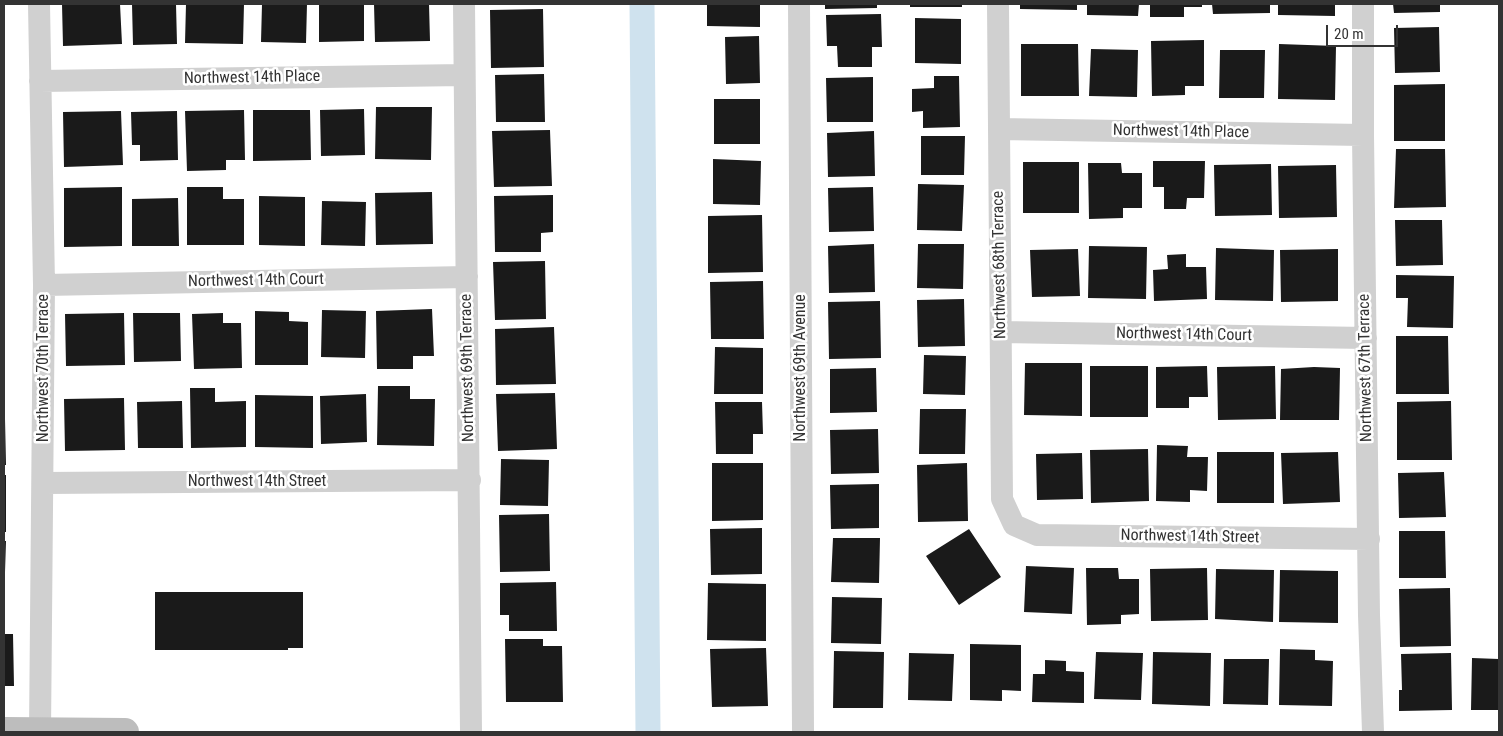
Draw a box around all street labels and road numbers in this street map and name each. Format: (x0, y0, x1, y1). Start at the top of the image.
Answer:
street label: Northwest 14th Place (184, 67, 320, 89)
street label: Northwest 14th Place (1113, 121, 1249, 143)
street label: Northwest 68th Terrace (989, 191, 1011, 339)
street label: Northwest 14th Court (188, 270, 324, 292)
street label: Northwest 70th Terrace (34, 294, 54, 442)
street label: Northwest 69th Terrace (457, 294, 479, 442)
street label: Northwest 69th Avenue (791, 294, 811, 442)
street label: Northwest 67th Terrace (1355, 294, 1377, 442)
street label: Northwest 14th Court (1116, 324, 1252, 346)
street label: Northwest 14th Street (188, 472, 326, 492)
street label: Northwest 14th Street (1120, 526, 1260, 548)

